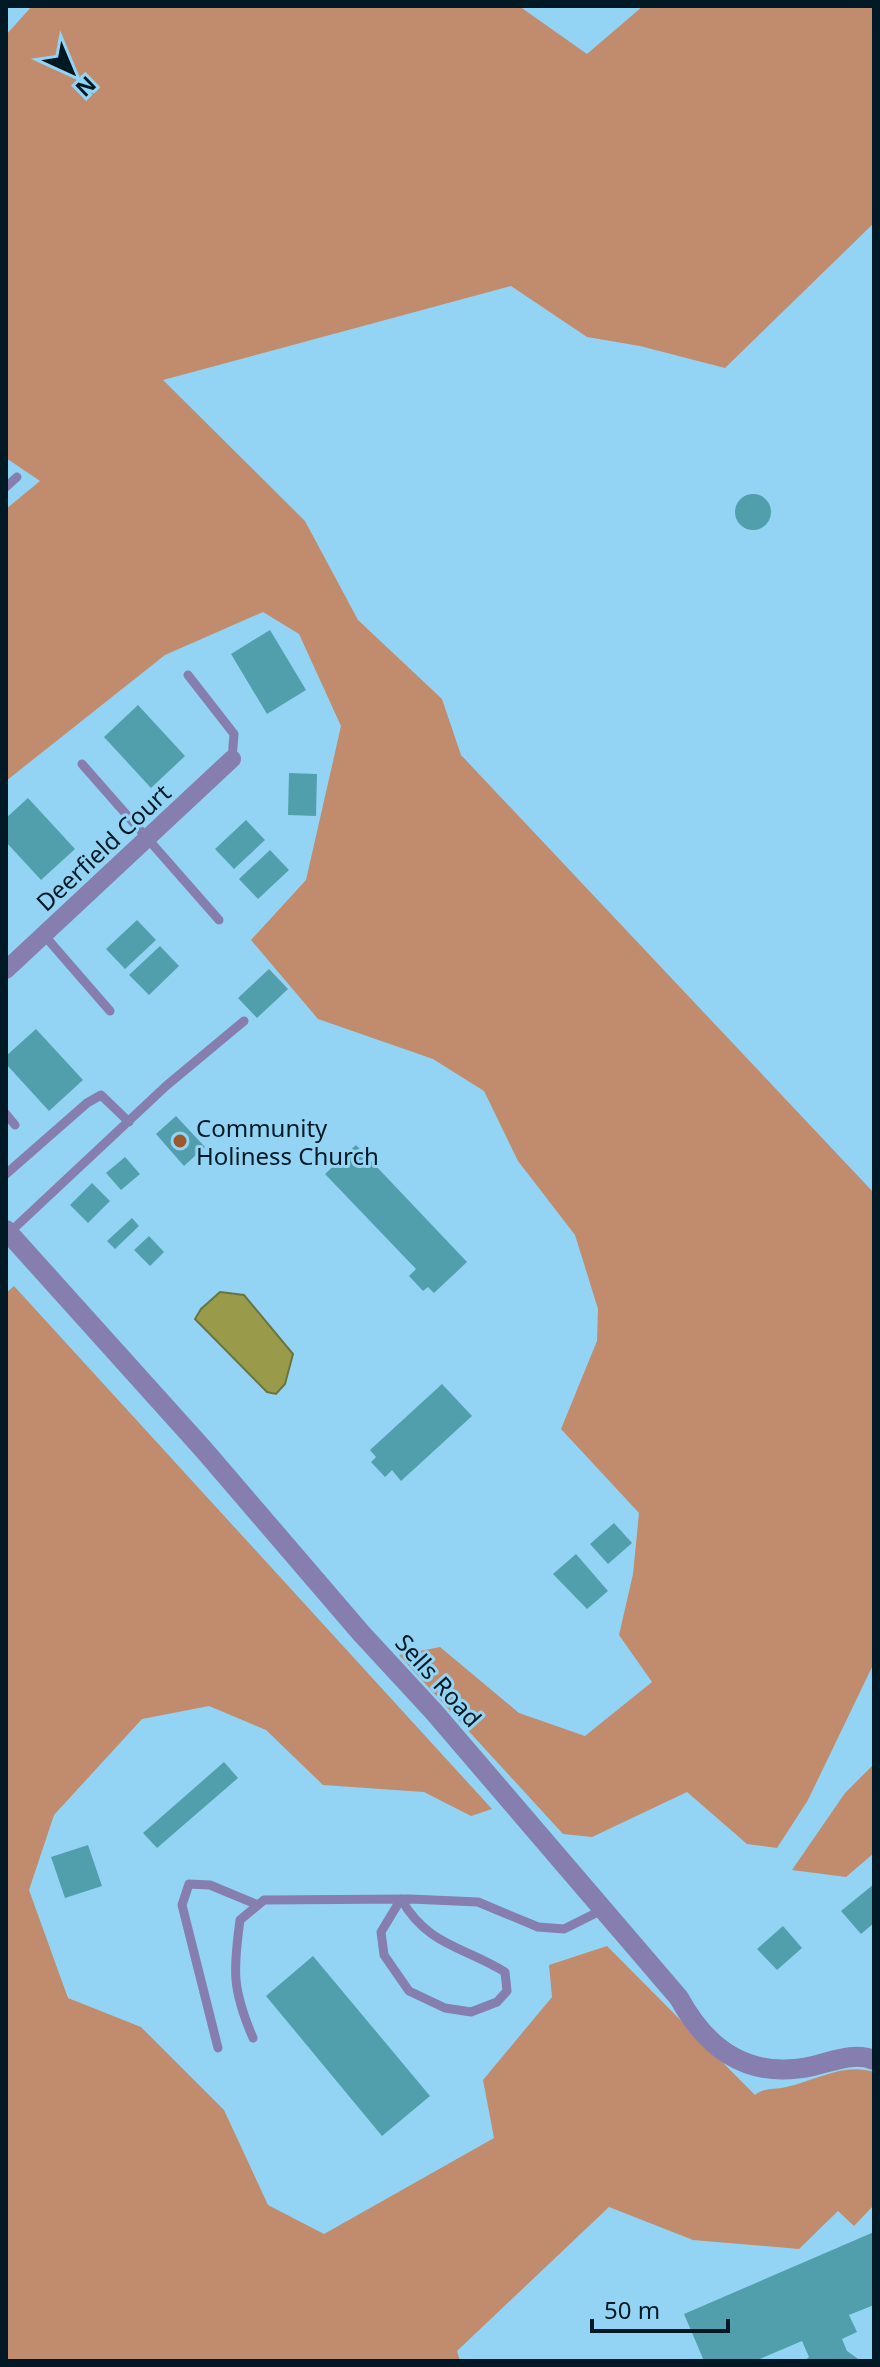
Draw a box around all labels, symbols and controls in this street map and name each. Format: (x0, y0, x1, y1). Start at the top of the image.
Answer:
north arrow (32, 32, 112, 112)
text: N (70, 70, 103, 104)
street label: Deerfield Court (29, 776, 178, 918)
place label: Community Holiness Church (196, 1111, 379, 1172)
marker: Community Holiness Church (171, 1132, 189, 1150)
street label: Sells Road (388, 1626, 490, 1734)
scale bar (592, 2283, 728, 2333)
text: 50 m (604, 2293, 660, 2326)

